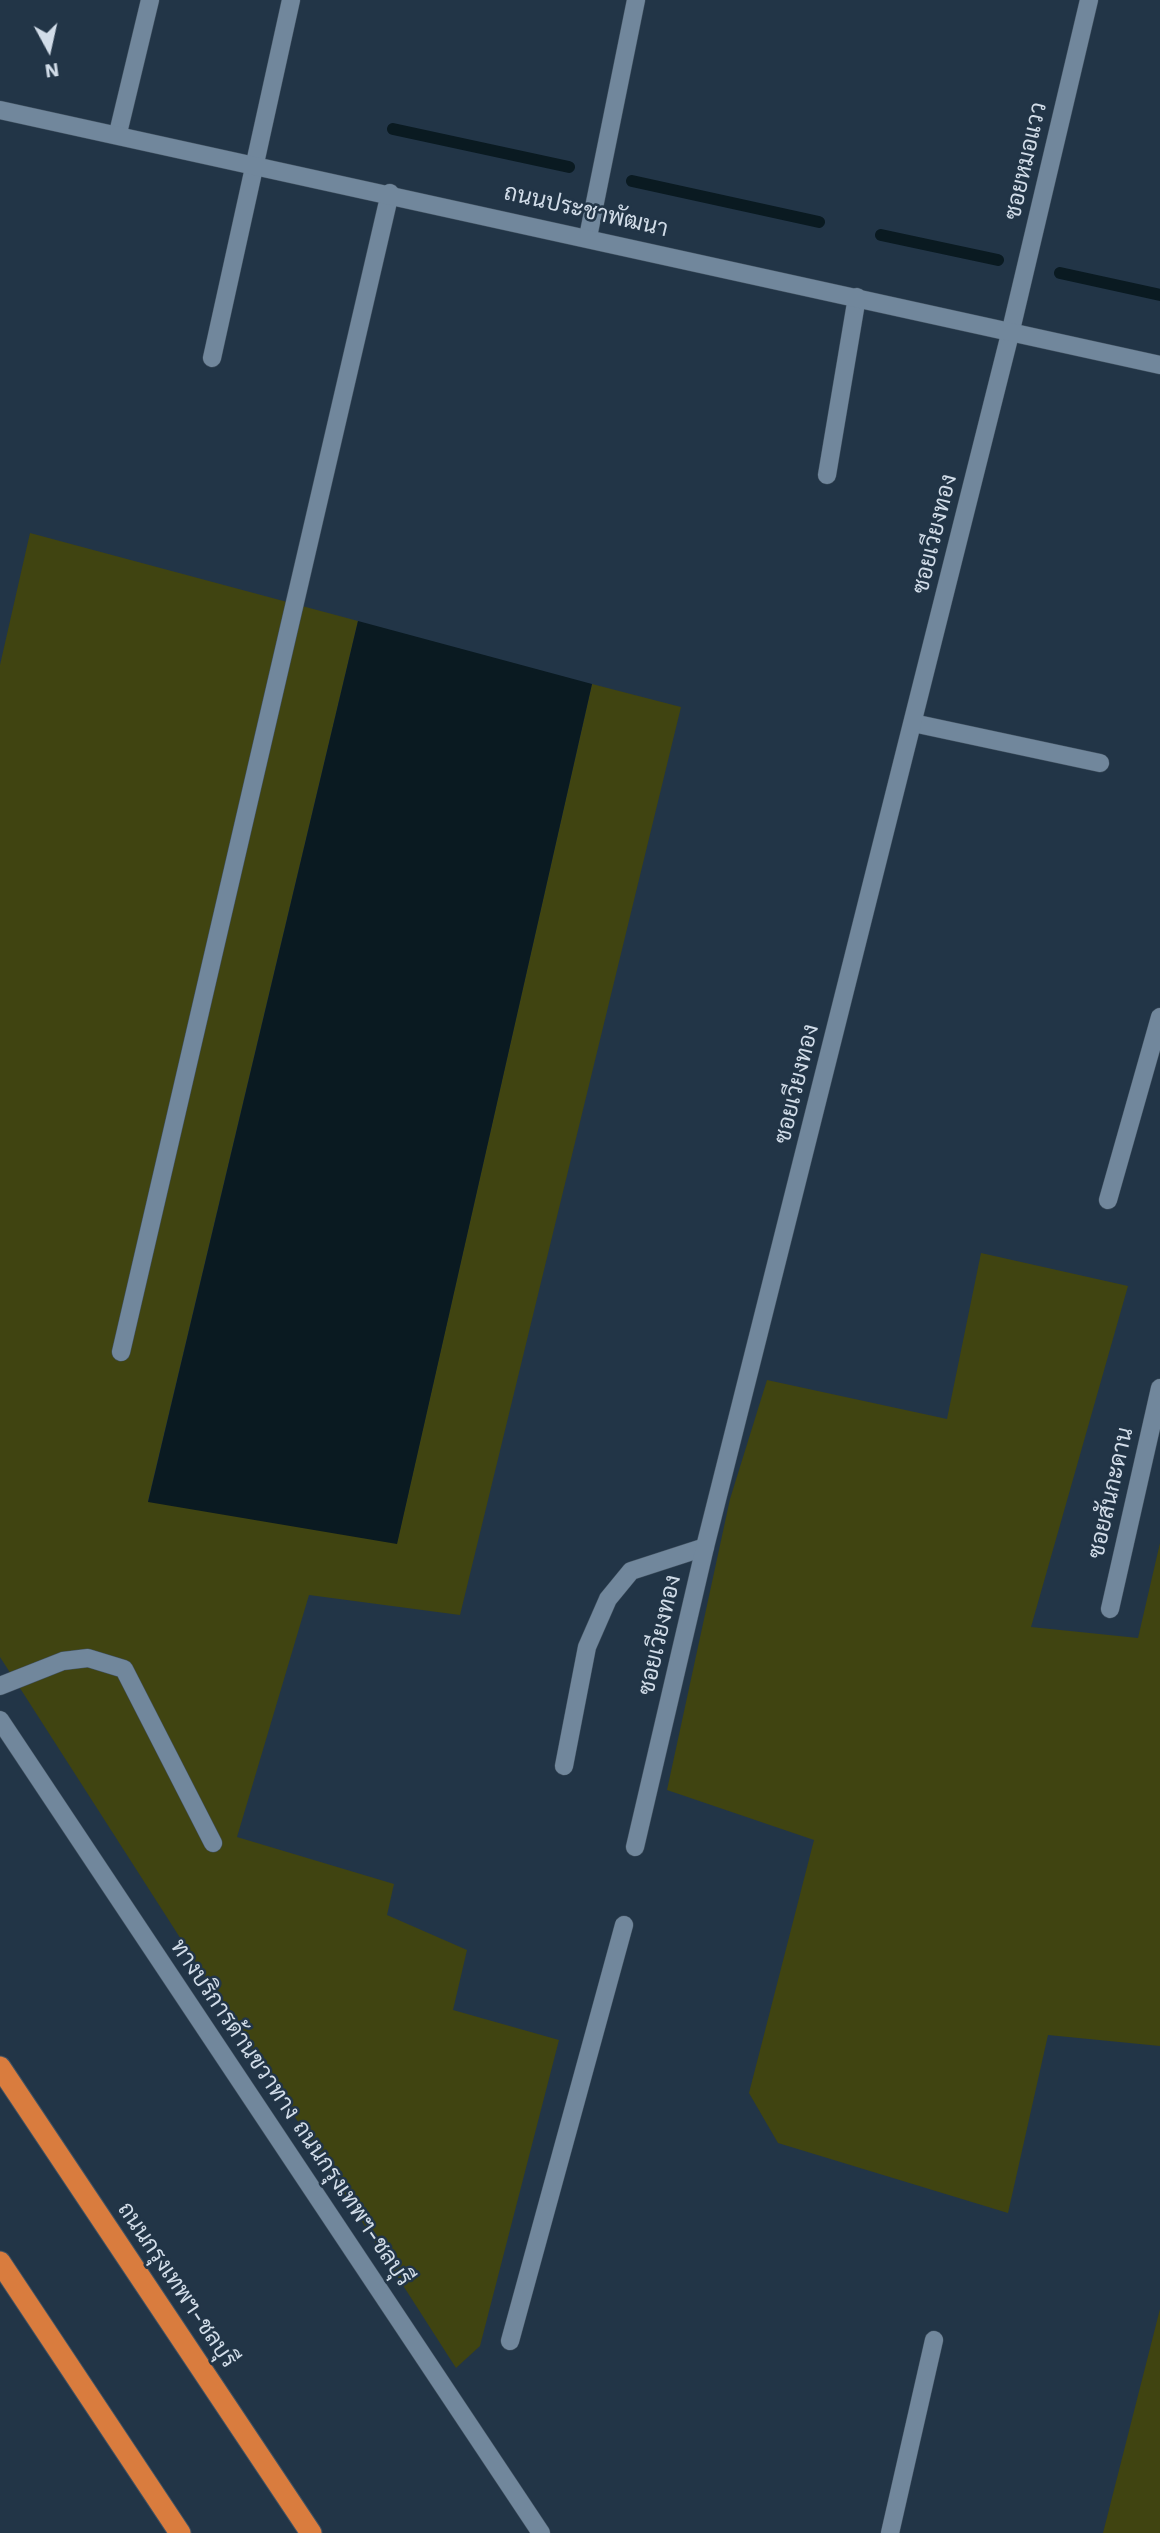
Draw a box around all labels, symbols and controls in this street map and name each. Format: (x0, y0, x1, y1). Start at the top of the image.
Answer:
north arrow (14, 14, 84, 84)
text: N (43, 58, 61, 83)
street label: ซอยหมอแวว (999, 99, 1053, 223)
street label: ถนนประชาพัฒนา (501, 179, 671, 243)
street label: ซอยเวียงทอง (907, 471, 963, 597)
street label: ซอยเวียงทอง (769, 1021, 825, 1147)
street label: ซอยสันกะดาน (1083, 1425, 1139, 1561)
street label: ซอยเวียงทอง (633, 1572, 687, 1698)
street label: ทางบริการด้านขวาทาง ถนนกรุงเทพฯ-ชลบุรี (164, 1934, 418, 2292)
street label: ถนนกรุงเทพฯ-ชลบุรี (111, 2197, 243, 2373)

